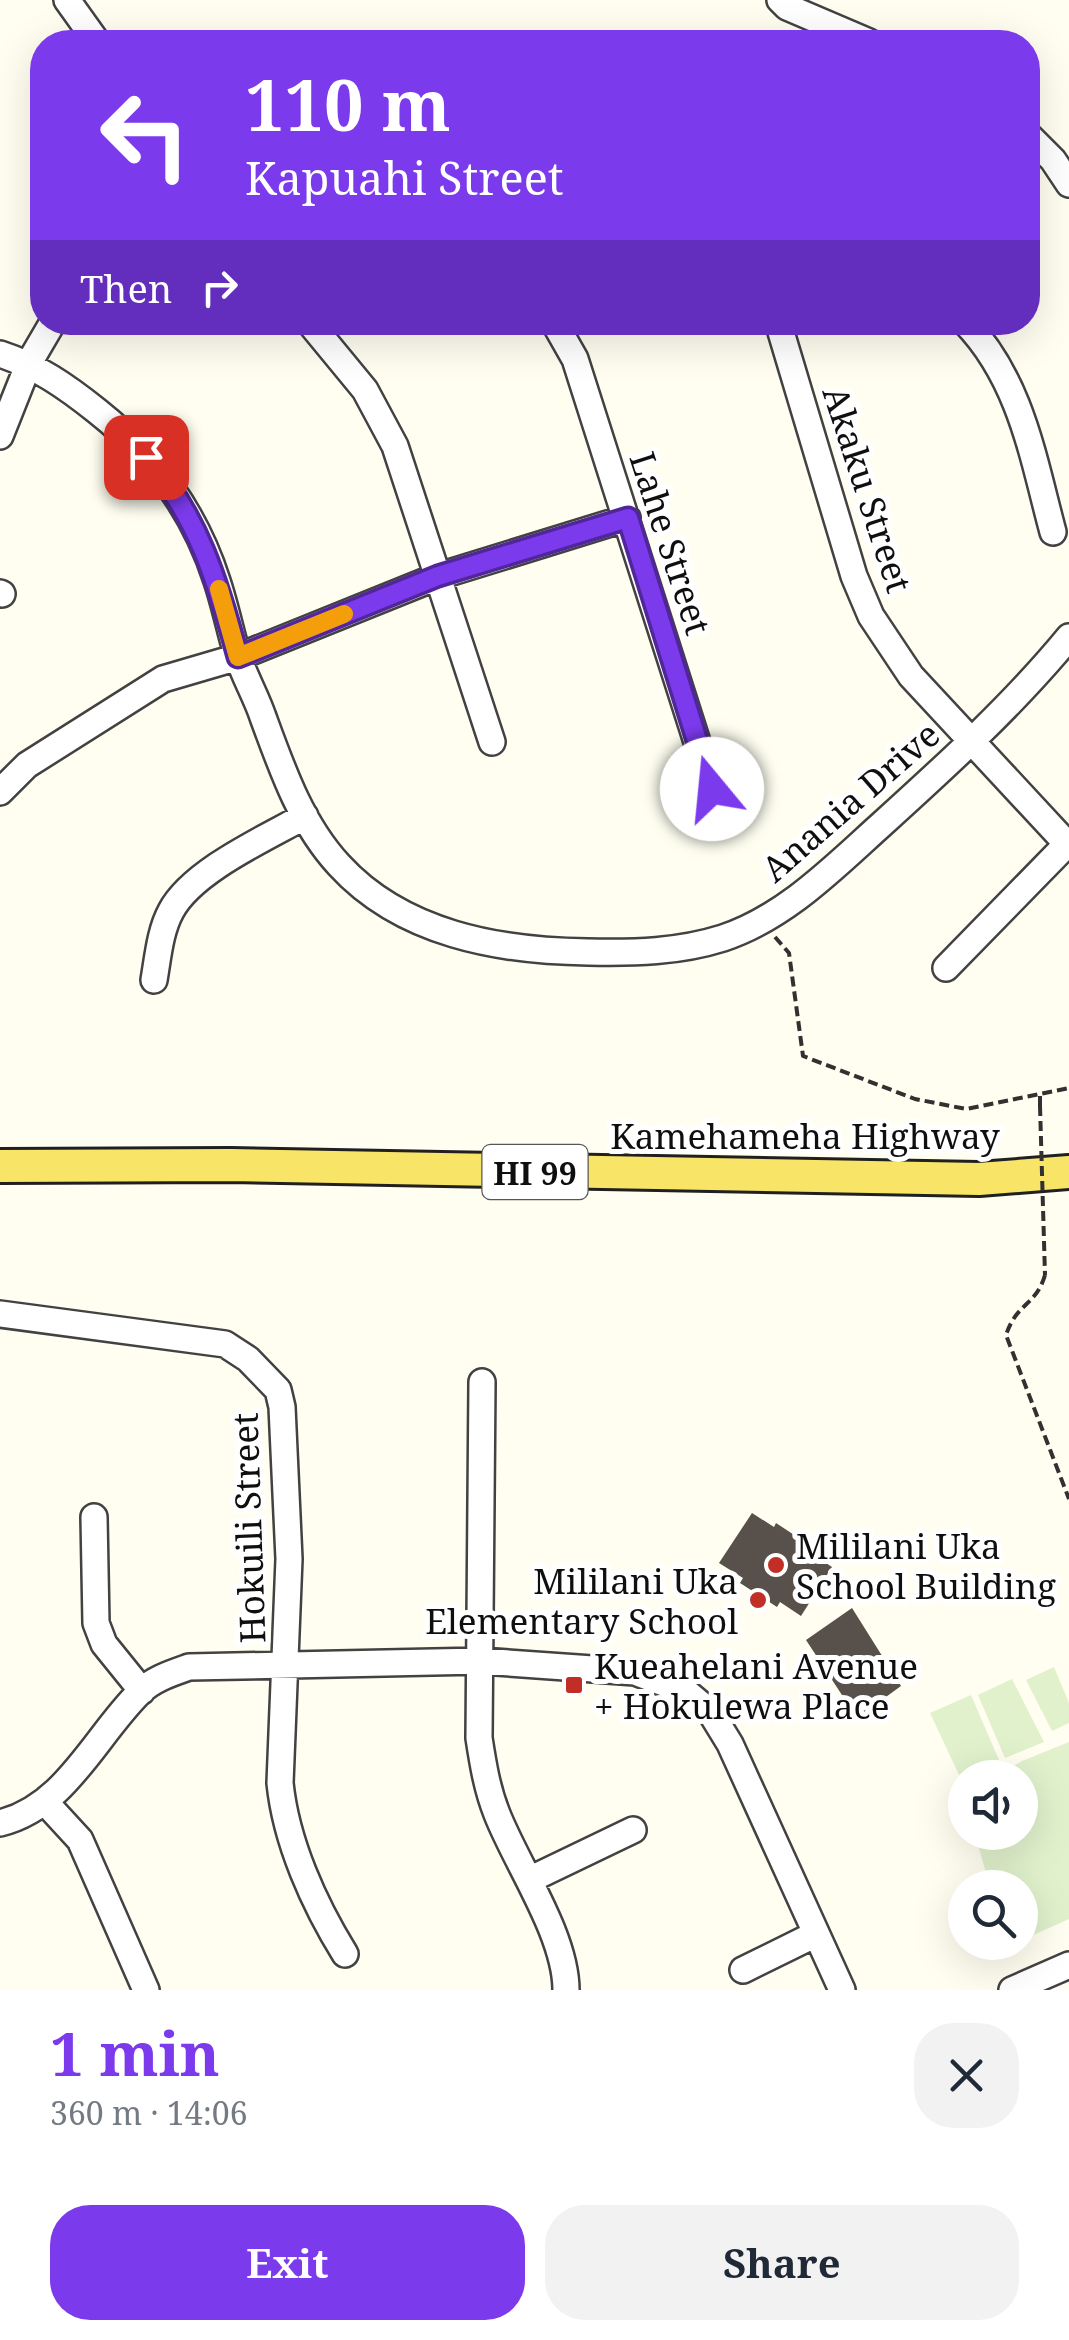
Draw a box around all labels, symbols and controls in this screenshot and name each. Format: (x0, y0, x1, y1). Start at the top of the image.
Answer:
text: 110 m (245, 56, 451, 152)
icon: left (80, 70, 210, 200)
text: Kapuahi Street (245, 147, 564, 208)
icon: right (192, 260, 247, 315)
text: Then (80, 262, 172, 314)
street label: Akaku Street (813, 380, 923, 598)
pin (104, 415, 189, 500)
icon: arrive (119, 430, 174, 485)
street label: Lahe Street (619, 446, 723, 640)
street label: Anania Drive (751, 711, 949, 891)
position arrow (660, 737, 764, 841)
street label: Kamehameha Highway (610, 1112, 1000, 1159)
road number: HI 99 (482, 1145, 588, 1199)
street label: Hokuili Street (220, 1412, 276, 1644)
place label: Mililani Uka School Building (796, 1522, 1056, 1609)
marker: Mililani Uka School Building (765, 1554, 787, 1576)
place label: Mililani Uka Elementary School (425, 1557, 738, 1644)
marker: Mililani Uka Elementary School (747, 1589, 769, 1611)
place label: Kueahelani Avenue + Hokulewa Place (594, 1642, 918, 1729)
marker: Kueahelani Avenue + Hokulewa Place (563, 1674, 585, 1696)
map controls (948, 1760, 1038, 1960)
button: sound (948, 1760, 1038, 1850)
button: search (948, 1870, 1038, 1960)
text: 1 min (50, 2012, 220, 2094)
button: close (914, 2023, 1019, 2128)
text: 360 m · 14:06 (50, 2091, 248, 2134)
button: Exit (50, 2205, 525, 2320)
button: Share (545, 2205, 1019, 2320)

